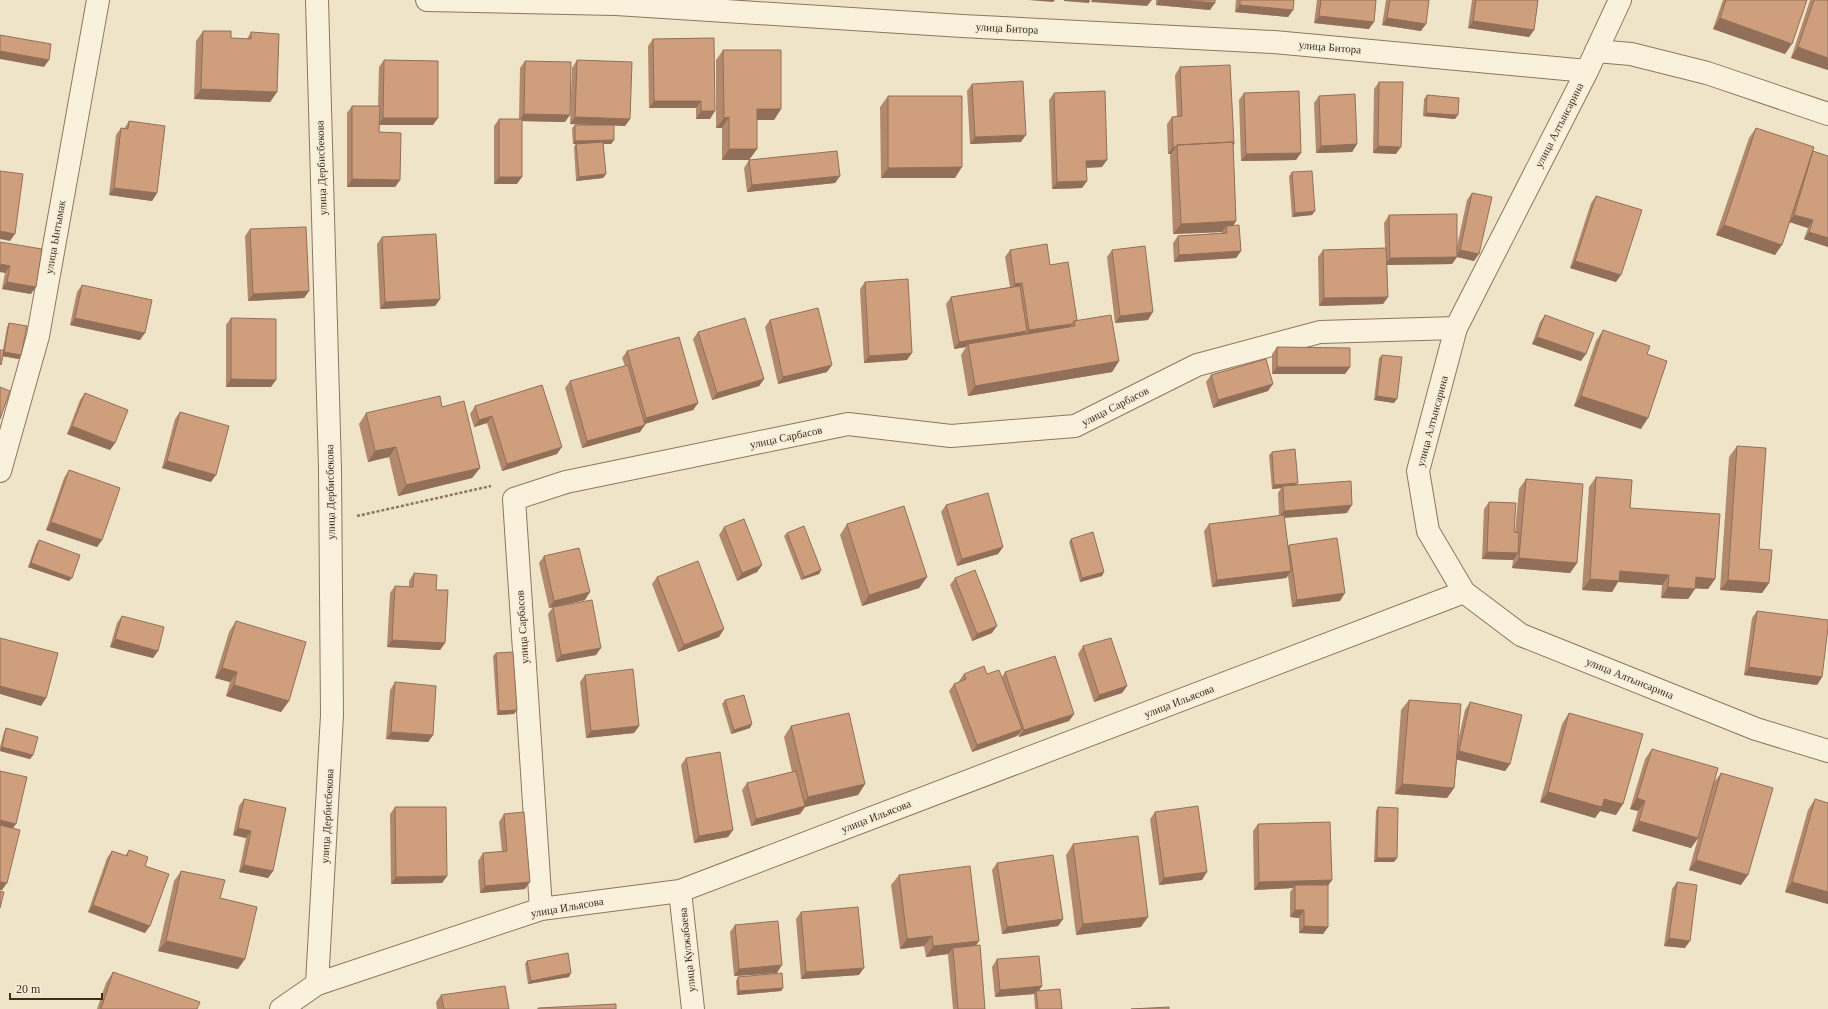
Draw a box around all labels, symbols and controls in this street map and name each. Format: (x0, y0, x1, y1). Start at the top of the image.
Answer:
street label: улица Битора (975, 20, 1039, 36)
street label: улица Битора (1298, 38, 1362, 56)
street label: улица Алтынсарина (1532, 81, 1586, 169)
street label: улица Дербисбекова (313, 120, 329, 216)
street label: улица Ынтымак (43, 199, 68, 275)
street label: улица Алтынсарина (1414, 374, 1450, 468)
street label: улица Сарбасов (1079, 384, 1151, 428)
street label: улица Сарбасов (749, 423, 823, 451)
street label: улица Дербисбекова (323, 444, 337, 540)
street label: улица Сарбасов (513, 590, 531, 664)
street label: улица Алтынсарина (1584, 655, 1676, 701)
street label: улица Ильясова (1142, 682, 1216, 720)
street label: улица Дербисбекова (319, 768, 335, 864)
street label: улица Ильясова (839, 797, 913, 835)
street label: улица Ильясова (530, 895, 604, 919)
street label: улица Кулжабаева (677, 907, 697, 993)
scale bar (10, 975, 102, 1001)
text: 20 m (16, 982, 41, 996)

